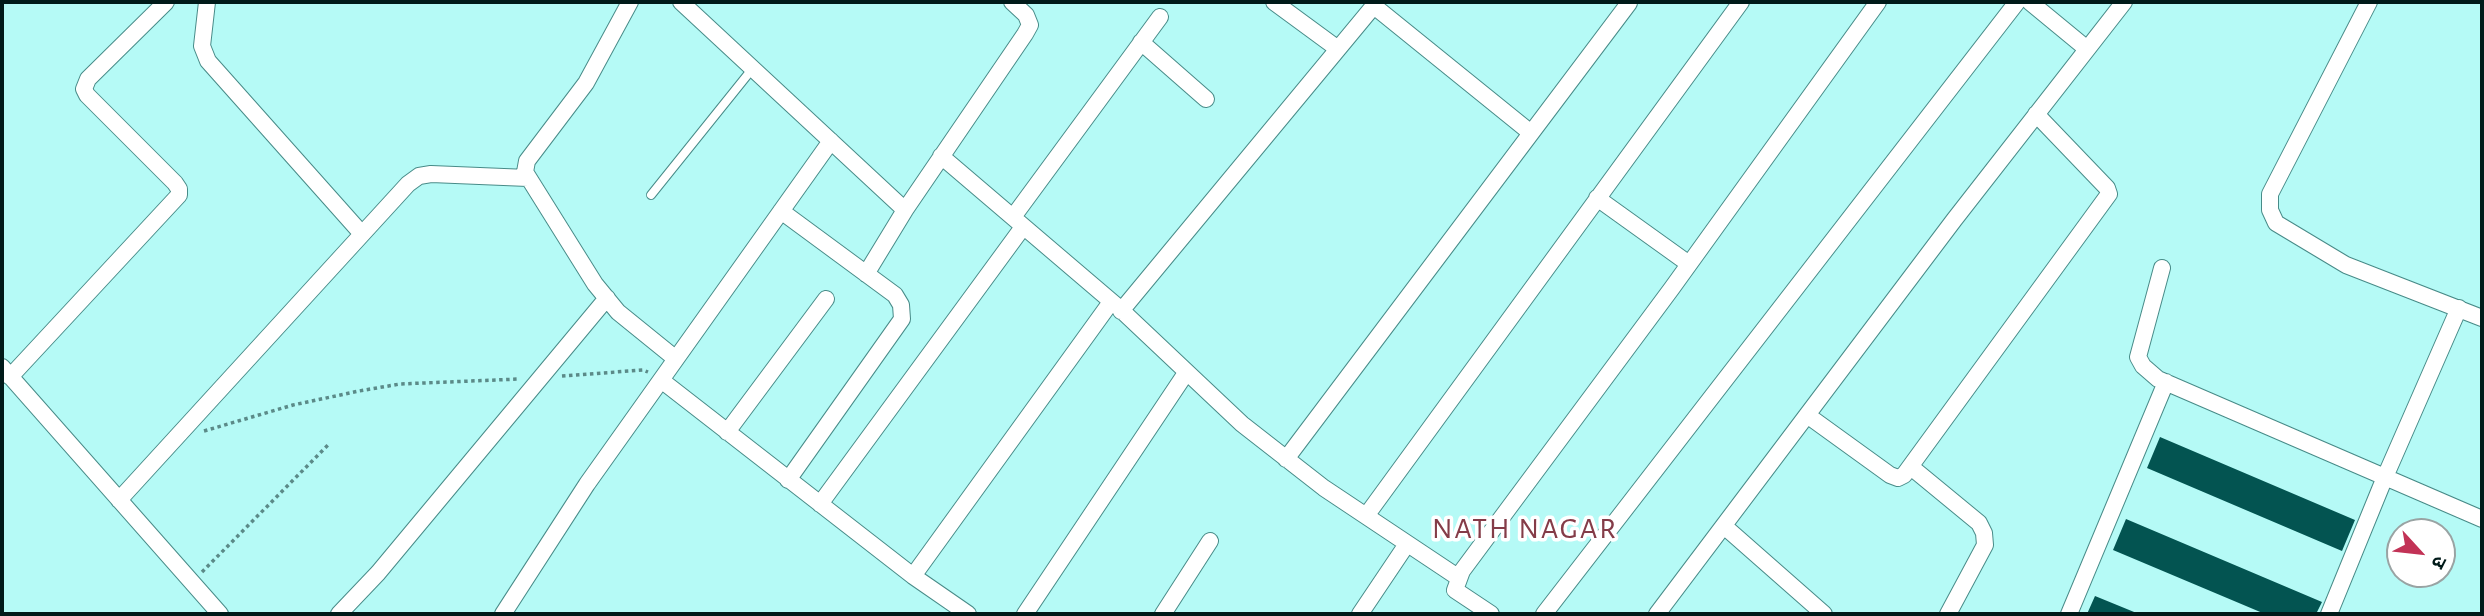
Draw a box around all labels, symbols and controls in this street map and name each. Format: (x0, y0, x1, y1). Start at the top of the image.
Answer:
district label: NATH NAGAR (1433, 511, 1617, 547)
north arrow (2386, 518, 2456, 588)
text: उ (2427, 553, 2449, 571)

